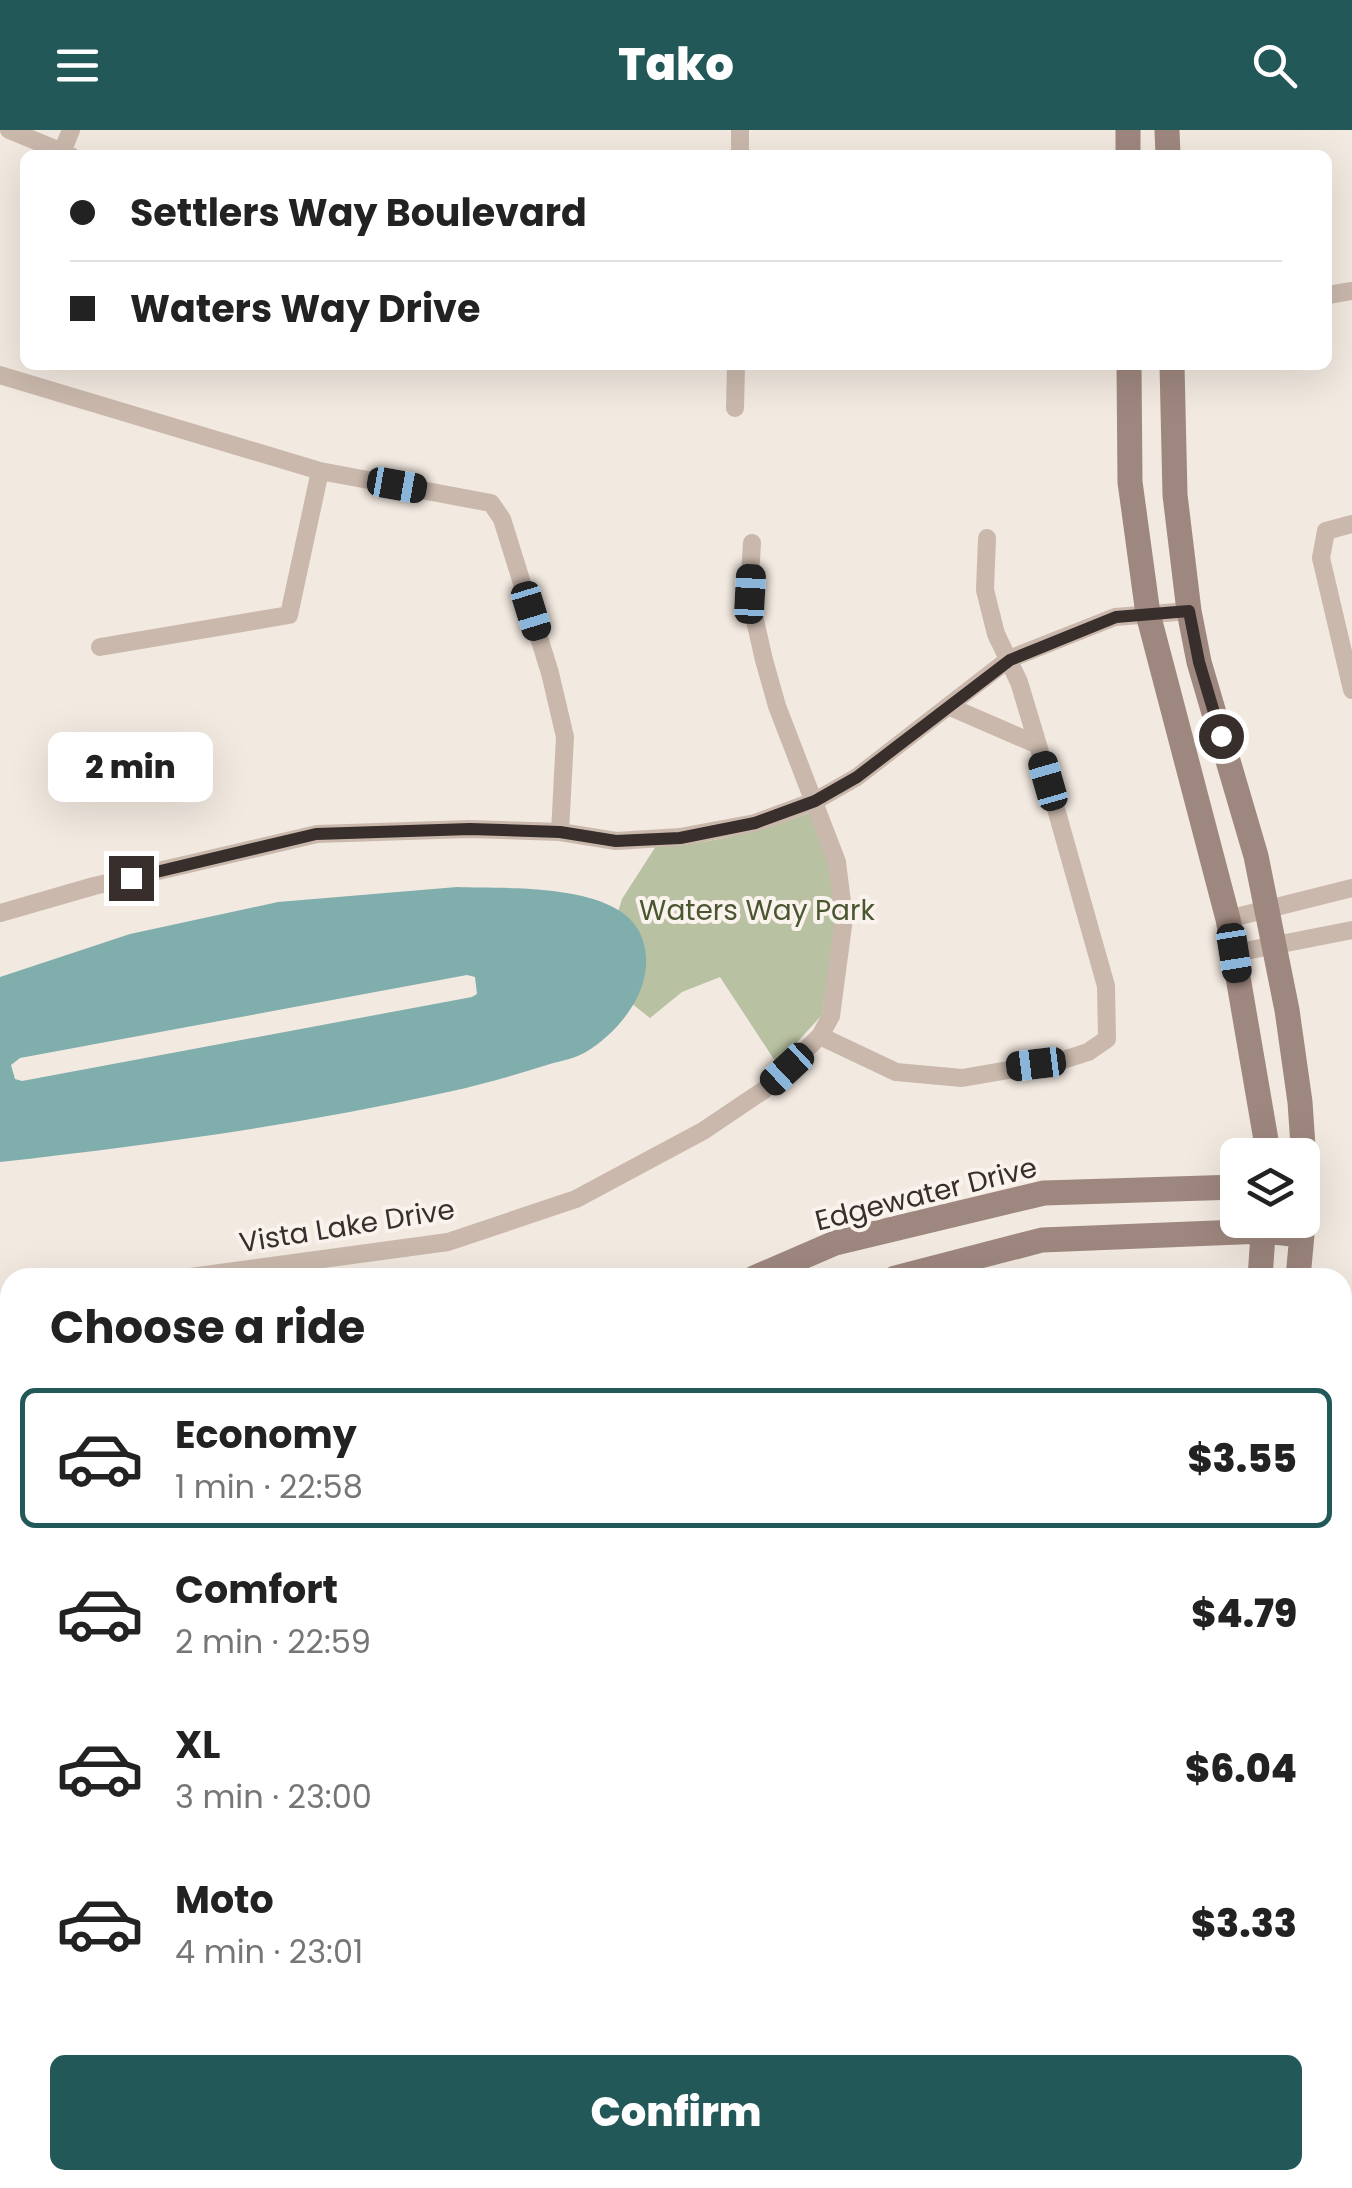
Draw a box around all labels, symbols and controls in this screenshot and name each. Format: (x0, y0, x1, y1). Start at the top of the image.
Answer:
text: Tako (618, 33, 734, 96)
icon: menu (50, 38, 105, 93)
icon: search (1247, 38, 1302, 93)
text: Settlers Way Boulevard (130, 186, 587, 239)
text: Waters Way Drive (130, 282, 480, 335)
car (365, 465, 429, 505)
car (733, 563, 767, 625)
car (508, 578, 554, 644)
route start (1199, 714, 1244, 759)
callout: 2 min (48, 733, 214, 803)
text: 2 min (85, 744, 176, 789)
car (1025, 748, 1071, 814)
route end (109, 856, 154, 901)
park label: Waters Way Park (639, 891, 875, 930)
car (1214, 921, 1254, 985)
car (755, 1038, 819, 1100)
car (1004, 1045, 1068, 1083)
map controls (1220, 1138, 1320, 1238)
button: layers (1220, 1138, 1320, 1238)
street label: Edgewater Drive (811, 1148, 1041, 1240)
street label: Vista Lake Drive (237, 1190, 457, 1262)
text: Choose a ride (50, 1296, 365, 1359)
text: Economy (175, 1408, 357, 1461)
icon: car (55, 1413, 145, 1503)
text: $3.55 (1187, 1432, 1297, 1485)
text: 1 min · 22:58 (175, 1464, 363, 1509)
text: Comfort (175, 1563, 338, 1616)
icon: car (55, 1568, 145, 1658)
text: $4.79 (1191, 1587, 1297, 1640)
text: 2 min · 22:59 (175, 1619, 371, 1664)
text: XL (175, 1718, 220, 1771)
icon: car (55, 1723, 145, 1813)
text: $6.04 (1185, 1742, 1297, 1795)
text: 3 min · 23:00 (175, 1774, 372, 1819)
text: Moto (175, 1873, 274, 1926)
icon: car (55, 1878, 145, 1968)
text: $3.33 (1191, 1897, 1297, 1950)
text: 4 min · 23:01 (175, 1929, 363, 1974)
button: Confirm (50, 2055, 1302, 2170)

